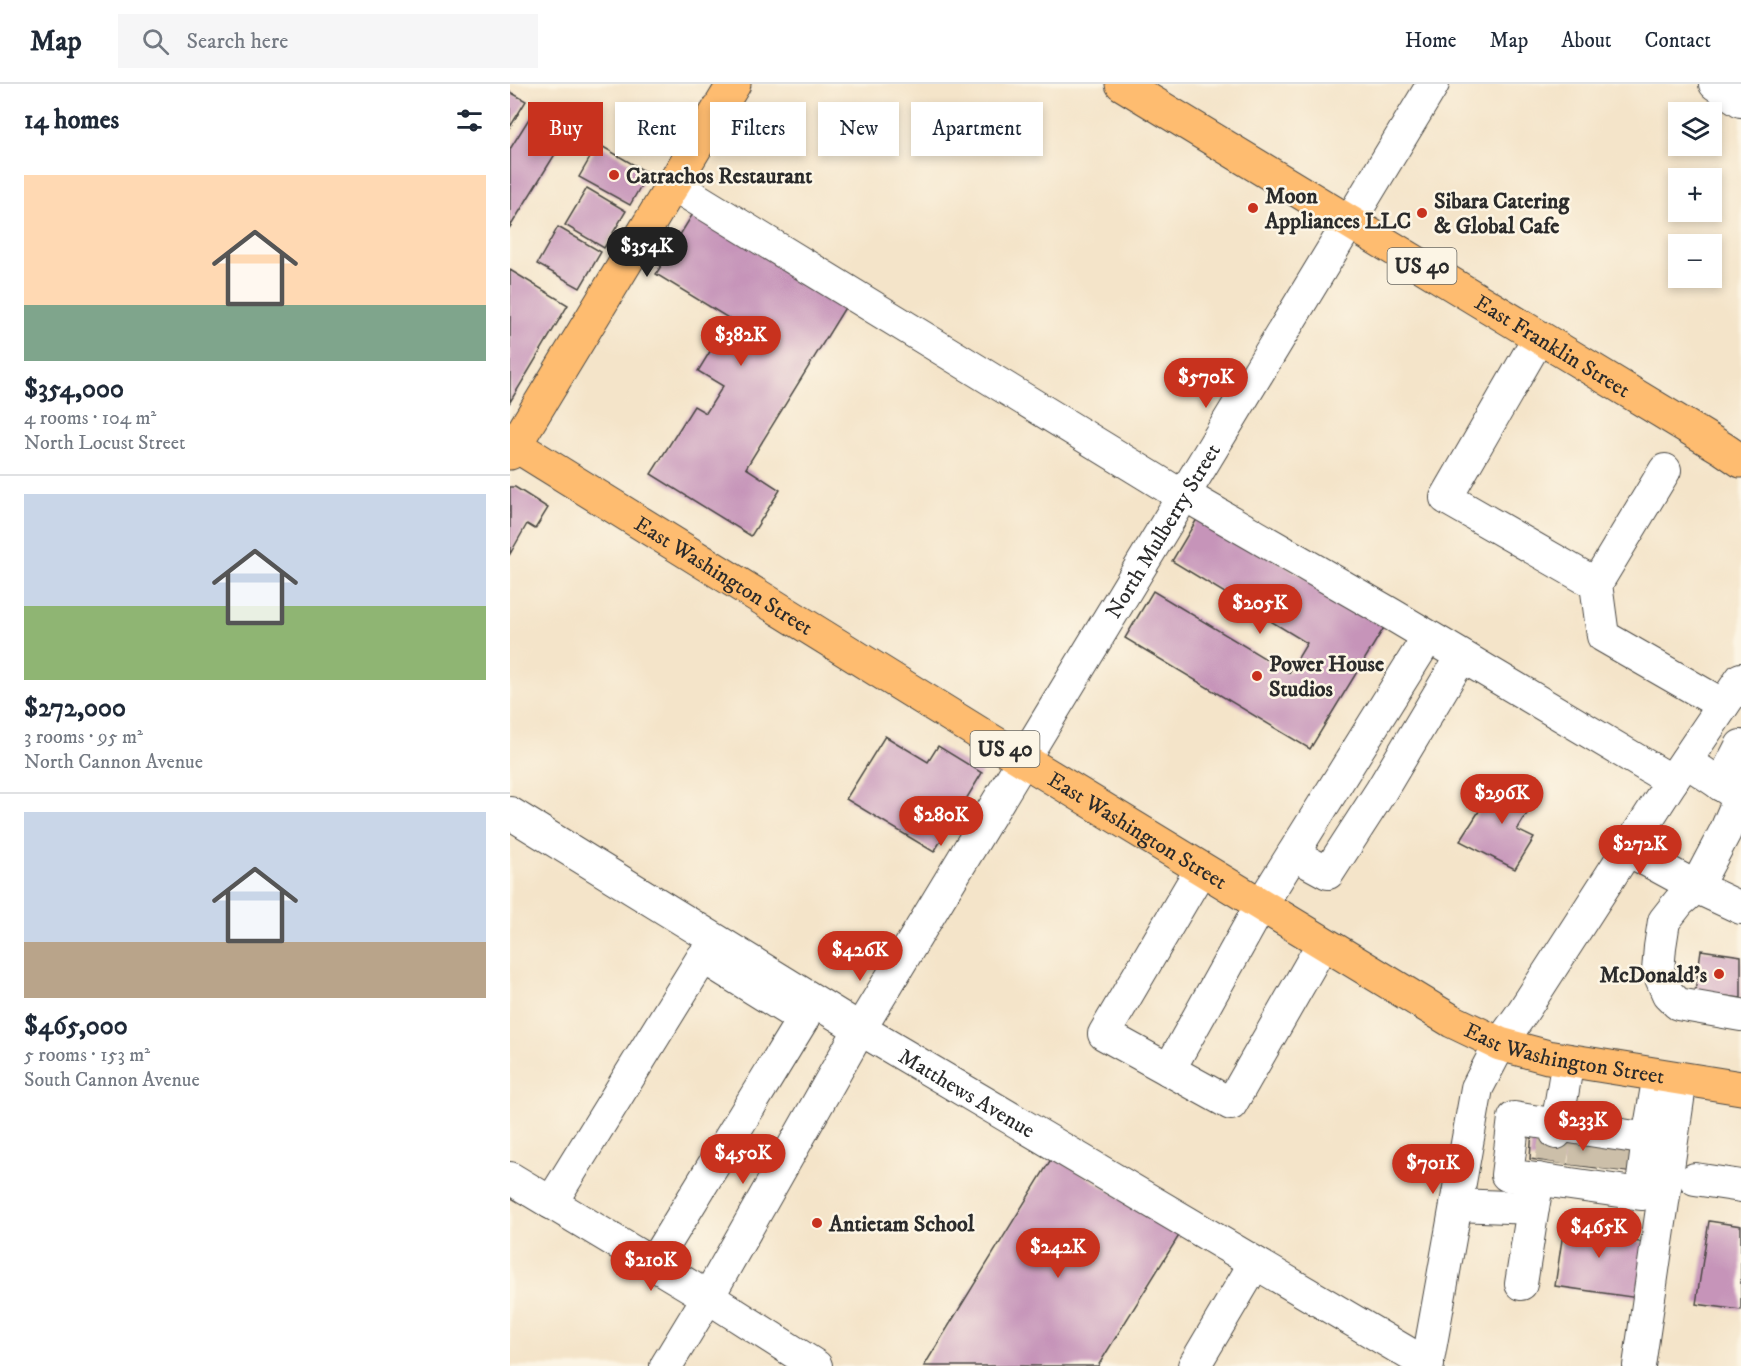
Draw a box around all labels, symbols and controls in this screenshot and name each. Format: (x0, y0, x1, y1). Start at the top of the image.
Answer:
search box (118, 14, 538, 68)
text: Map (30, 24, 82, 59)
icon: search (139, 25, 172, 58)
text: Search here (187, 28, 288, 55)
text: Home (1405, 28, 1457, 54)
text: Map (1490, 28, 1528, 54)
text: About (1561, 28, 1612, 54)
text: Contact (1645, 28, 1711, 54)
chip: Buy (528, 102, 603, 156)
chip: Rent (615, 102, 698, 156)
chip: Filters (710, 102, 806, 156)
chip: New (818, 102, 899, 156)
chip: Apartment (911, 102, 1043, 156)
map controls (1668, 102, 1722, 288)
button: layers (1668, 102, 1722, 156)
text: 14 homes (24, 104, 119, 137)
icon: filters (453, 104, 486, 137)
place label: Catrachos Restaurant (626, 163, 812, 190)
marker: Catrachos Restaurant (607, 168, 621, 182)
button: + (1668, 168, 1722, 222)
place label: Moon Appliances LLC (1264, 183, 1411, 235)
place label: Sibara Catering & Global Cafe (1434, 188, 1571, 240)
marker: Moon Appliances LLC (1246, 201, 1260, 215)
marker: Sibara Catering & Global Cafe (1415, 206, 1429, 220)
icon: home (201, 214, 309, 322)
pin: $354K (605, 227, 689, 278)
text: $354K (621, 234, 673, 259)
button: − (1668, 234, 1722, 288)
road number: US 40 (1388, 248, 1456, 284)
street label: East Franklin Street (1469, 289, 1635, 404)
pin: $382K (699, 316, 783, 367)
text: $382K (715, 323, 767, 348)
pin: $570K (1164, 358, 1248, 409)
text: $570K (1178, 365, 1234, 390)
text: $354,000 (24, 373, 124, 406)
text: 4 rooms · 104 m² (24, 406, 156, 431)
text: North Locust Street (24, 431, 185, 456)
street label: North Mulberry Street (1100, 439, 1227, 624)
street label: East Washington Street (629, 511, 818, 642)
icon: home (201, 533, 309, 641)
pin: $205K (1218, 584, 1302, 635)
text: $205K (1232, 591, 1288, 616)
place label: Power House Studios (1269, 651, 1384, 703)
marker: Power House Studios (1250, 669, 1264, 683)
text: $272,000 (24, 692, 126, 725)
text: 3 rooms · 95 m² (24, 725, 143, 750)
road number: US 40 (970, 731, 1040, 767)
text: North Cannon Avenue (24, 750, 203, 775)
street label: East Washington Street (1042, 766, 1232, 896)
pin: $296K (1460, 774, 1544, 825)
text: $296K (1474, 781, 1530, 806)
pin: $280K (899, 796, 983, 847)
text: $280K (913, 803, 969, 828)
pin: $272K (1598, 825, 1682, 876)
text: $272K (1613, 832, 1667, 857)
icon: home (201, 851, 309, 959)
pin: $426K (818, 931, 902, 982)
text: $426K (832, 938, 888, 963)
place label: McDonald's (1600, 962, 1708, 989)
marker: McDonald's (1712, 967, 1726, 981)
text: $465,000 (24, 1010, 128, 1043)
street label: East Washington Street (1460, 1017, 1666, 1091)
text: 5 rooms · 153 m² (24, 1043, 150, 1068)
street label: Matthews Avenue (894, 1043, 1040, 1145)
text: South Cannon Avenue (24, 1068, 200, 1093)
pin: $233K (1541, 1101, 1625, 1152)
text: $233K (1558, 1108, 1608, 1133)
pin: $450K (701, 1134, 785, 1185)
text: $450K (714, 1141, 772, 1166)
pin: $701K (1391, 1144, 1475, 1195)
text: $701K (1406, 1151, 1460, 1176)
pin: $465K (1557, 1208, 1641, 1259)
place label: Antietam School (828, 1211, 975, 1238)
text: $465K (1571, 1215, 1627, 1240)
marker: Antietam School (810, 1216, 824, 1230)
pin: $242K (1016, 1228, 1100, 1279)
text: $242K (1030, 1235, 1086, 1260)
pin: $210K (609, 1241, 693, 1292)
text: $210K (625, 1248, 677, 1273)

